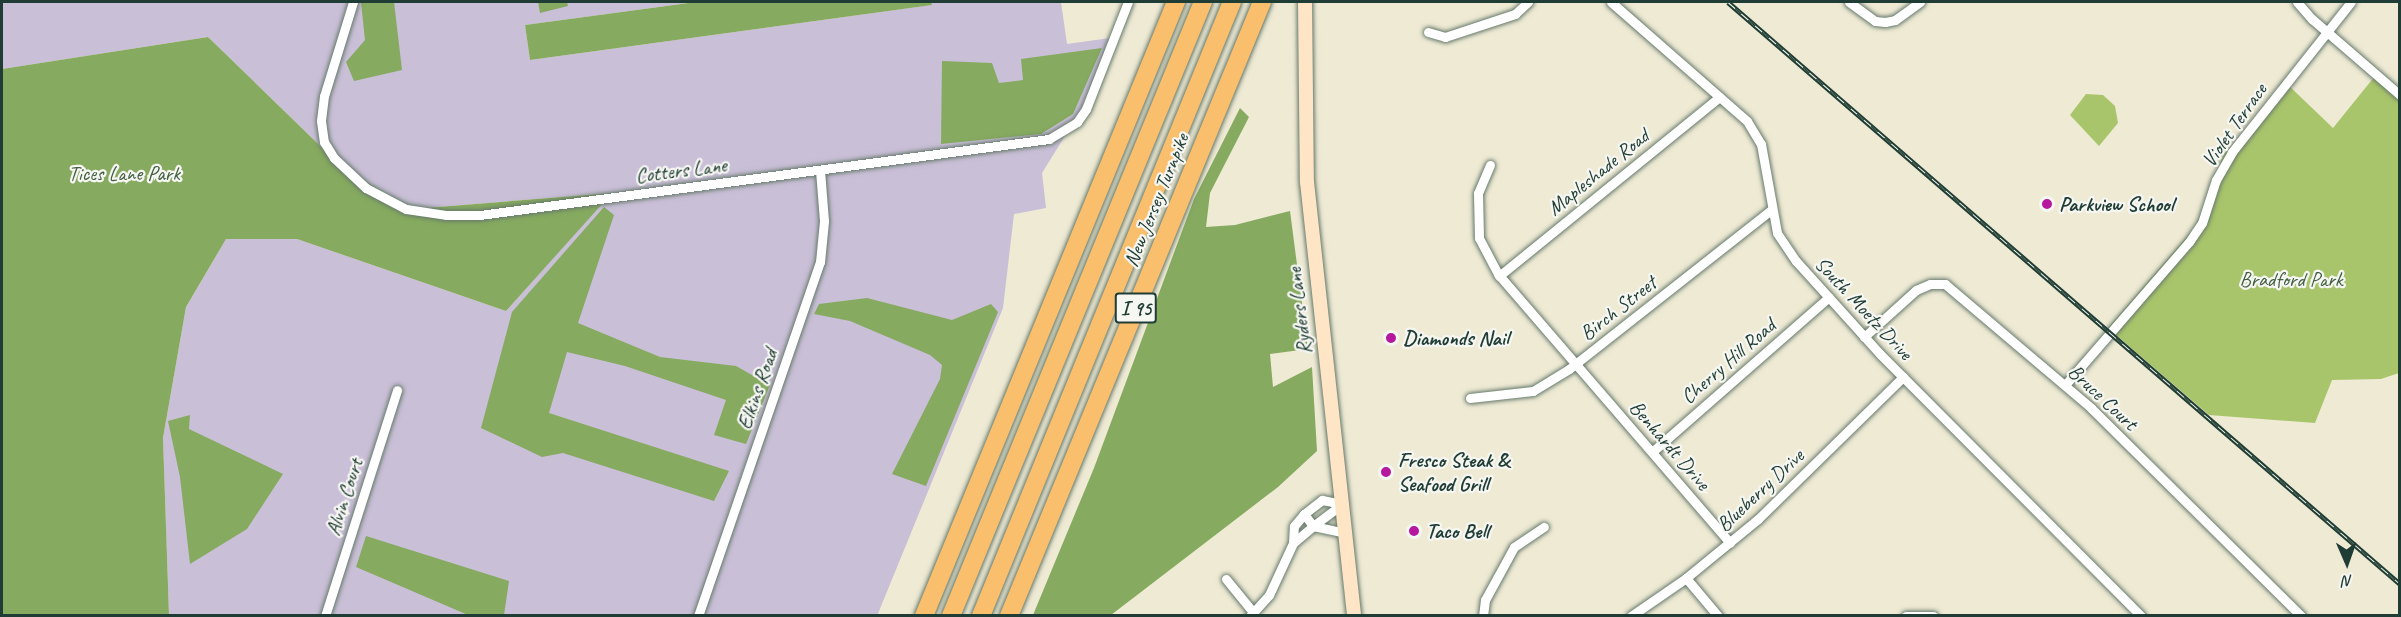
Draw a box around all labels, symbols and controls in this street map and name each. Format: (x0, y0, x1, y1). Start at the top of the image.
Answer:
street label: Violet Terrace (2196, 78, 2272, 172)
street label: Mapleshade Road (1542, 123, 1654, 221)
street label: New Jersey Turnpike (1118, 130, 1194, 270)
street label: Cotters Lane (634, 152, 728, 188)
park label: Tices Lane Park (68, 160, 180, 186)
place label: Parkview School (2059, 191, 2173, 217)
marker: Parkview School (2040, 197, 2054, 211)
street label: South Moetz Drive (1810, 251, 1918, 365)
street label: Ryders Lane (1281, 266, 1317, 356)
park label: Bradford Park (2239, 266, 2343, 292)
street label: Birch Street (1575, 270, 1661, 346)
road number: I 95 (1114, 291, 1158, 325)
street label: Cherry Hill Road (1676, 313, 1780, 409)
place label: Diamonds Nail (1403, 325, 1509, 351)
marker: Diamonds Nail (1384, 331, 1398, 345)
street label: Elkins Road (732, 346, 782, 432)
street label: Bruce Court (2063, 359, 2143, 435)
street label: Benhardt Drive (1624, 395, 1716, 495)
street label: Blueberry Drive (1711, 443, 1809, 537)
place label: Fresco Steak & Seafood Grill (1398, 447, 1508, 497)
street label: Alvin Court (320, 455, 368, 539)
marker: Fresco Steak & Seafood Grill (1379, 465, 1393, 479)
place label: Taco Bell (1426, 518, 1489, 544)
marker: Taco Bell (1407, 524, 1421, 538)
north arrow (2317, 533, 2377, 593)
text: N (2342, 571, 2353, 591)

